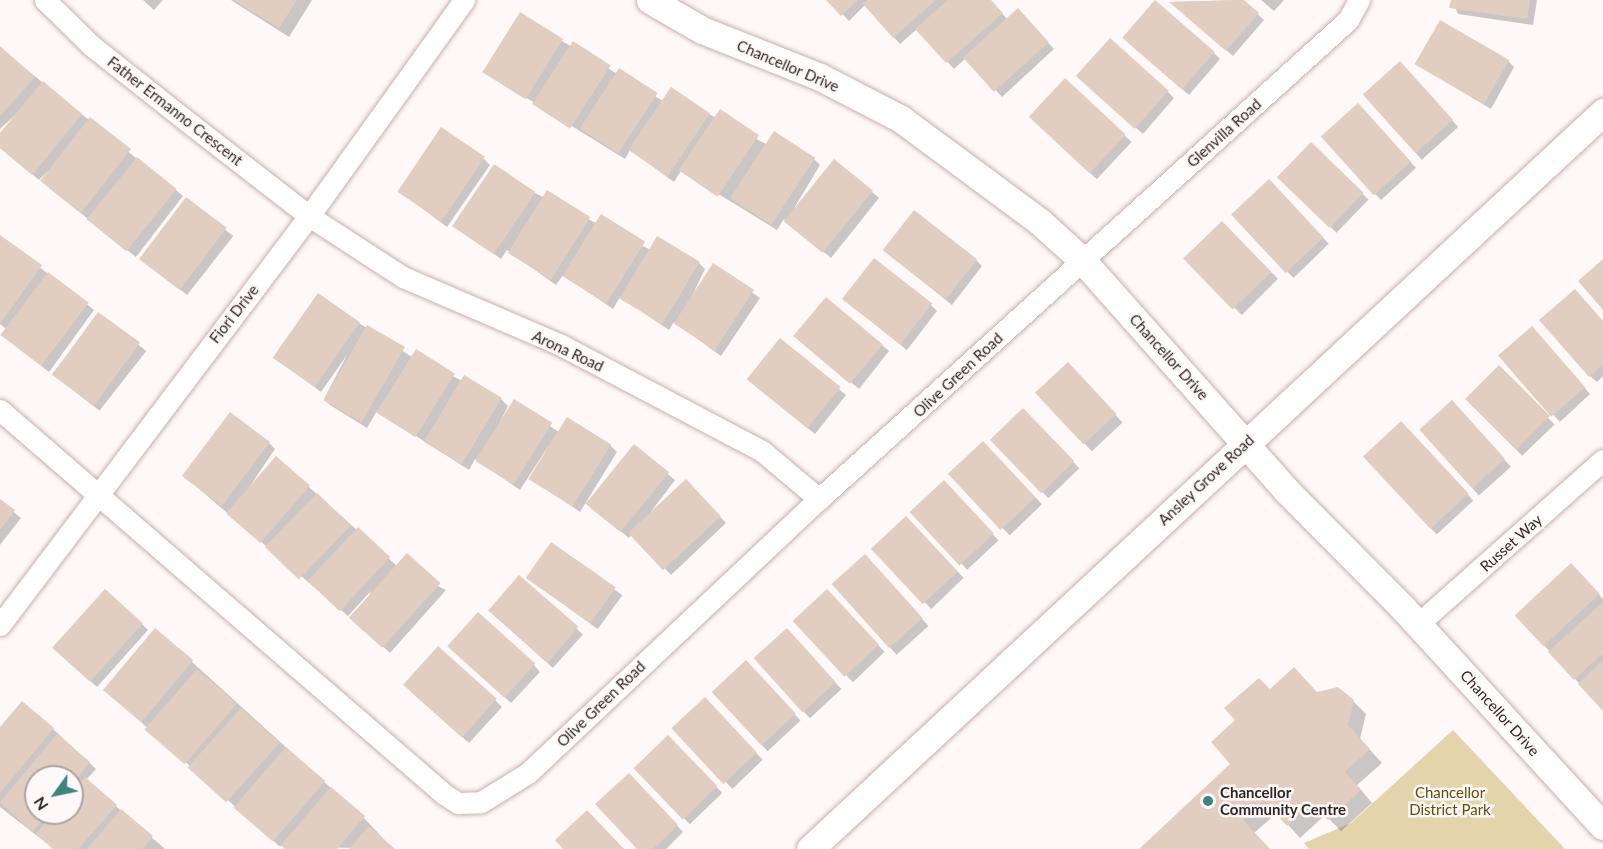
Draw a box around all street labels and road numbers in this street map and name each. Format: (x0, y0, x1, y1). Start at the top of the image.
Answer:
street label: Chancellor Drive (734, 36, 842, 96)
street label: Father Ermanno Crescent (104, 53, 246, 169)
street label: Glenvilla Road (1183, 95, 1265, 171)
street label: Fiori Drive (206, 281, 262, 347)
street label: Chancellor Drive (1126, 310, 1212, 404)
street label: Arona Road (529, 327, 607, 375)
street label: Olive Green Road (910, 329, 1006, 421)
street label: Ansley Grove Road (1154, 431, 1258, 529)
street label: Russet Way (1476, 510, 1546, 576)
street label: Olive Green Road (553, 657, 649, 751)
street label: Chancellor Drive (1457, 666, 1543, 760)

